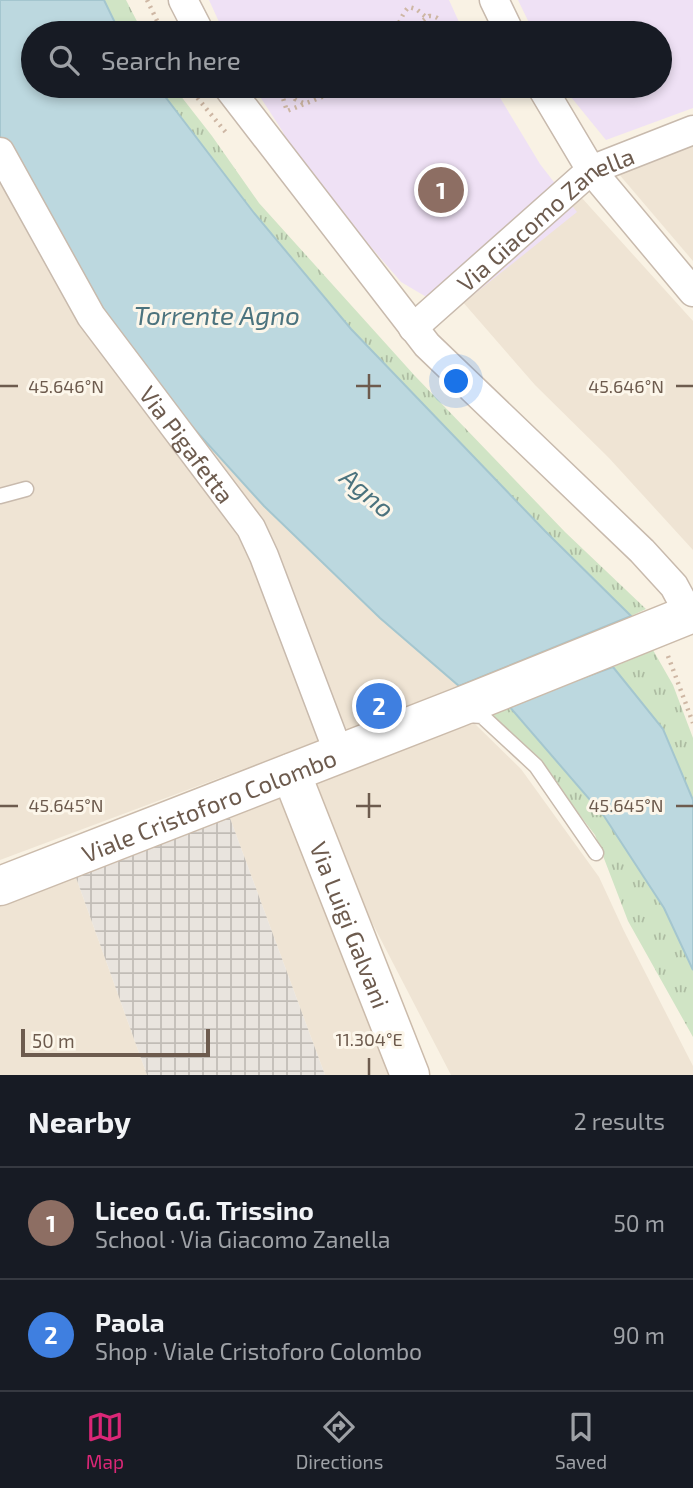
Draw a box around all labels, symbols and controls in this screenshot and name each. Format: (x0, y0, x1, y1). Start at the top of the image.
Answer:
search box (21, 21, 672, 98)
icon: search (45, 41, 83, 79)
text: Search here (101, 44, 241, 75)
street label: Via Giacomo Zanella (451, 140, 638, 297)
pin: 1 (418, 164, 464, 216)
water label: Torrente Agno (134, 299, 300, 330)
your location (439, 364, 473, 398)
text: 45.646°N (28, 375, 104, 397)
text: 45.646°N (588, 375, 664, 397)
street label: Via Pigafetta (134, 380, 241, 508)
water label: Agno (334, 460, 401, 523)
pin: 2 (356, 680, 402, 732)
street label: Viale Cristoforo Colombo (77, 742, 340, 867)
text: 45.645°N (28, 794, 104, 816)
text: 45.645°N (588, 794, 664, 816)
street label: Via Luigi Galvani (305, 837, 397, 1012)
scale bar (21, 1026, 210, 1058)
text: 11.304°E (336, 1028, 403, 1050)
text: 50 m (32, 1029, 75, 1052)
text: Nearby (28, 1103, 131, 1139)
text: 2 results (574, 1107, 665, 1135)
text: Liceo G.G. Trissino (95, 1194, 314, 1225)
text: 1 (46, 1209, 56, 1237)
text: 50 m (614, 1209, 665, 1237)
text: School · Via Giacomo Zanella (95, 1225, 390, 1253)
text: Paola (95, 1306, 164, 1337)
text: 2 (44, 1321, 58, 1349)
text: 90 m (613, 1321, 665, 1349)
text: Shop · Viale Cristoforo Colombo (95, 1337, 422, 1365)
tab: Map (86, 1408, 124, 1473)
tab: Directions (296, 1408, 383, 1473)
tab: Saved (555, 1408, 607, 1473)

